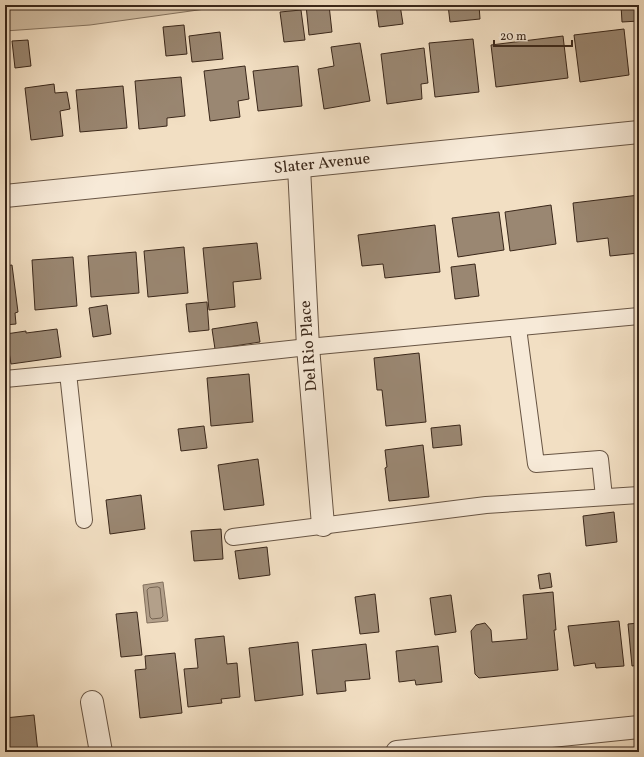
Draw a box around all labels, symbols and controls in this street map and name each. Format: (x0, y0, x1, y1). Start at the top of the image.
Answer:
scale bar (494, 22, 572, 48)
text: 20 m (500, 29, 527, 45)
street label: Slater Avenue (273, 148, 371, 180)
street label: Del Rio Place (295, 300, 323, 392)

